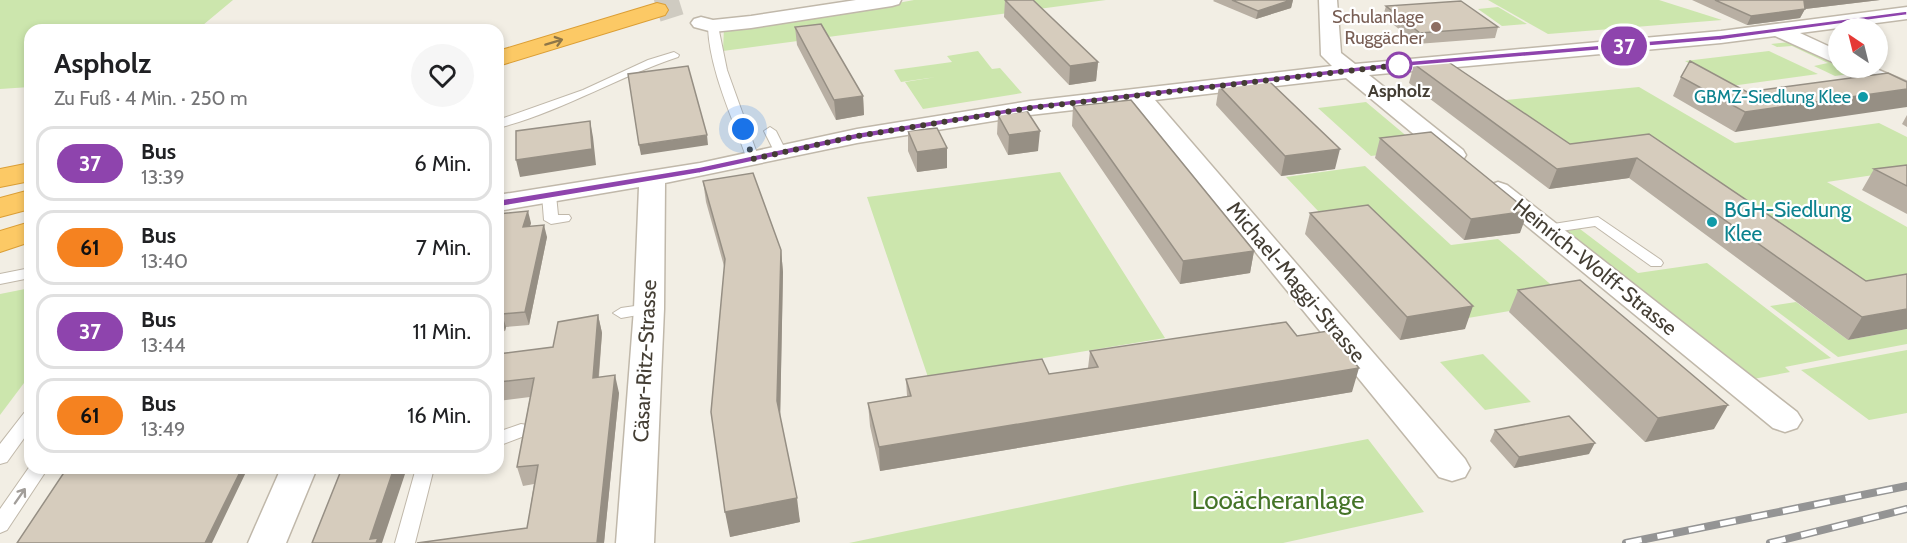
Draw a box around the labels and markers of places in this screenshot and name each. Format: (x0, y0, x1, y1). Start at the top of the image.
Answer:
place label: Schulanlage Ruggächer (1332, 6, 1424, 49)
marker: Schulanlage Ruggächer (1429, 20, 1443, 34)
marker: Aspholz (1386, 52, 1412, 78)
place label: Aspholz (1368, 80, 1431, 102)
place label: GBMZ-Siedlung Klee (1694, 86, 1851, 108)
marker: GBMZ-Siedlung Klee (1856, 90, 1870, 104)
place label: BGH-Siedlung Klee (1724, 197, 1852, 246)
marker: BGH-Siedlung Klee (1705, 215, 1719, 229)

